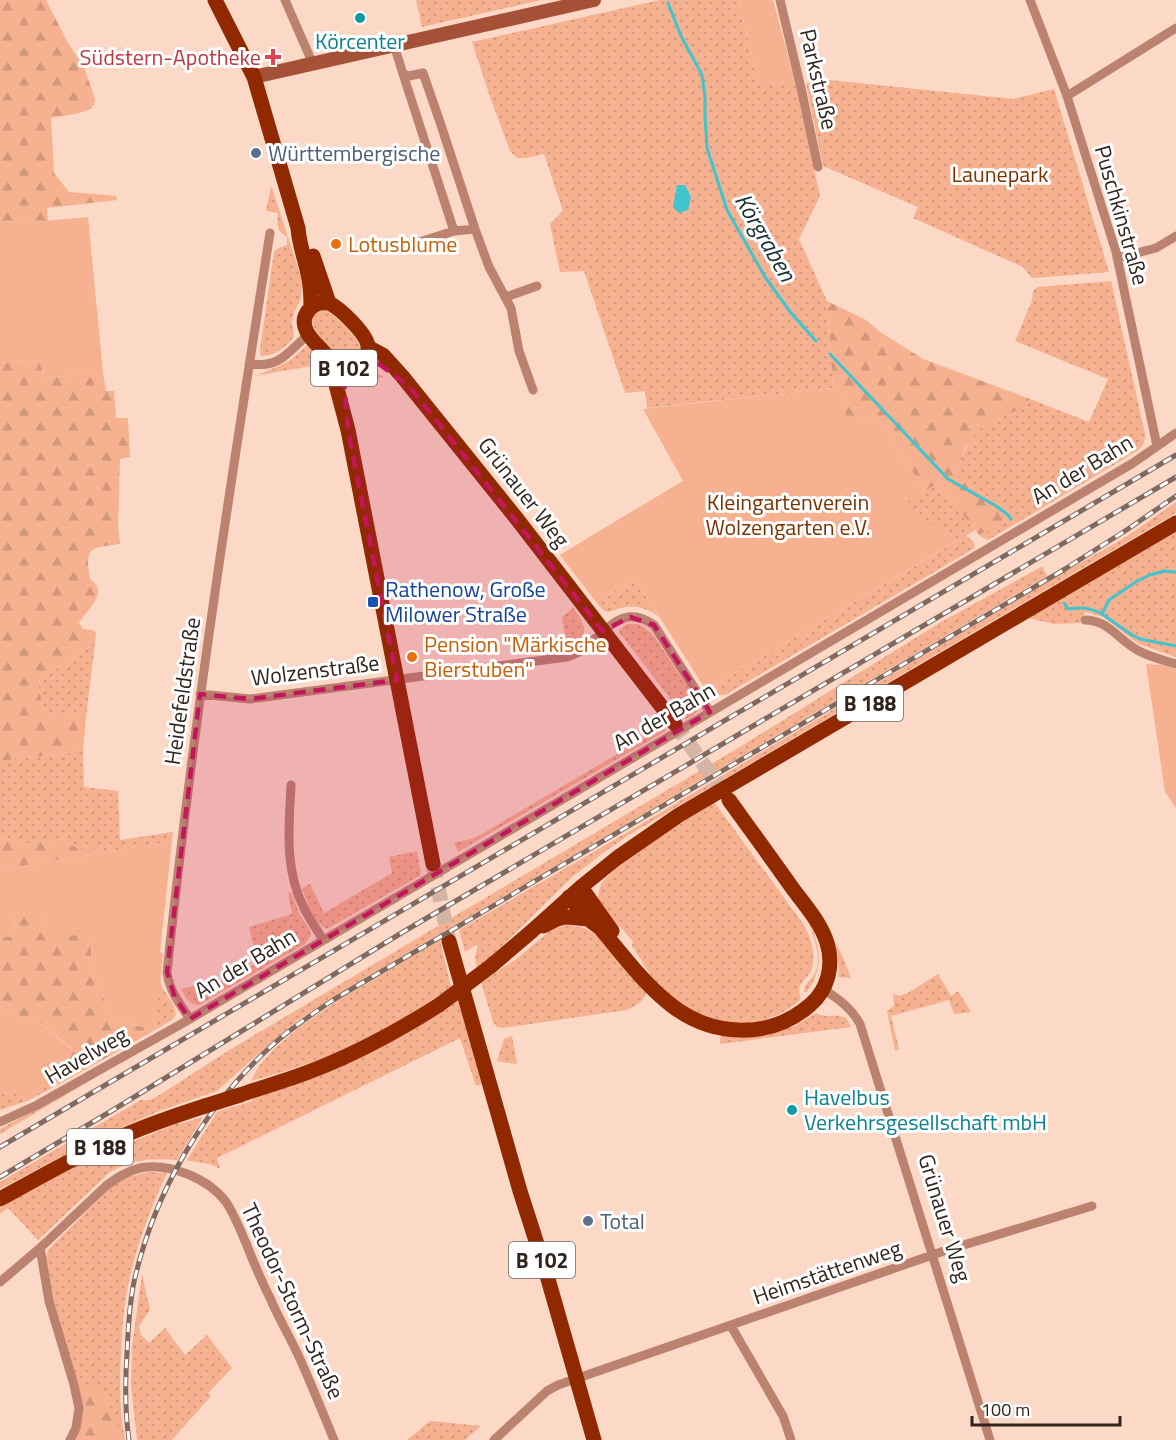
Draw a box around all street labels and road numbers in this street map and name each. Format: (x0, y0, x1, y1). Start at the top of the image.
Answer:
street label: Parkstraße (791, 25, 847, 133)
street label: Puschkinstraße (1086, 141, 1158, 289)
road number: B 102 (311, 350, 377, 386)
street label: An der Bahn (1025, 425, 1139, 513)
street label: Grünauer Weg (470, 429, 578, 555)
street label: Heidefeldstraße (155, 615, 209, 767)
street label: Wolzenstraße (249, 645, 381, 695)
street label: An der Bahn (606, 673, 722, 759)
road number: B 188 (837, 685, 903, 721)
street label: An der Bahn (188, 919, 302, 1007)
street label: Havelweg (38, 1017, 134, 1093)
road number: B 188 (67, 1129, 133, 1165)
street label: Grünauer Weg (909, 1150, 981, 1286)
street label: Theodor-Storm-Straße (233, 1197, 353, 1405)
street label: Heimstättenweg (748, 1231, 906, 1313)
road number: B 102 (509, 1242, 575, 1278)

